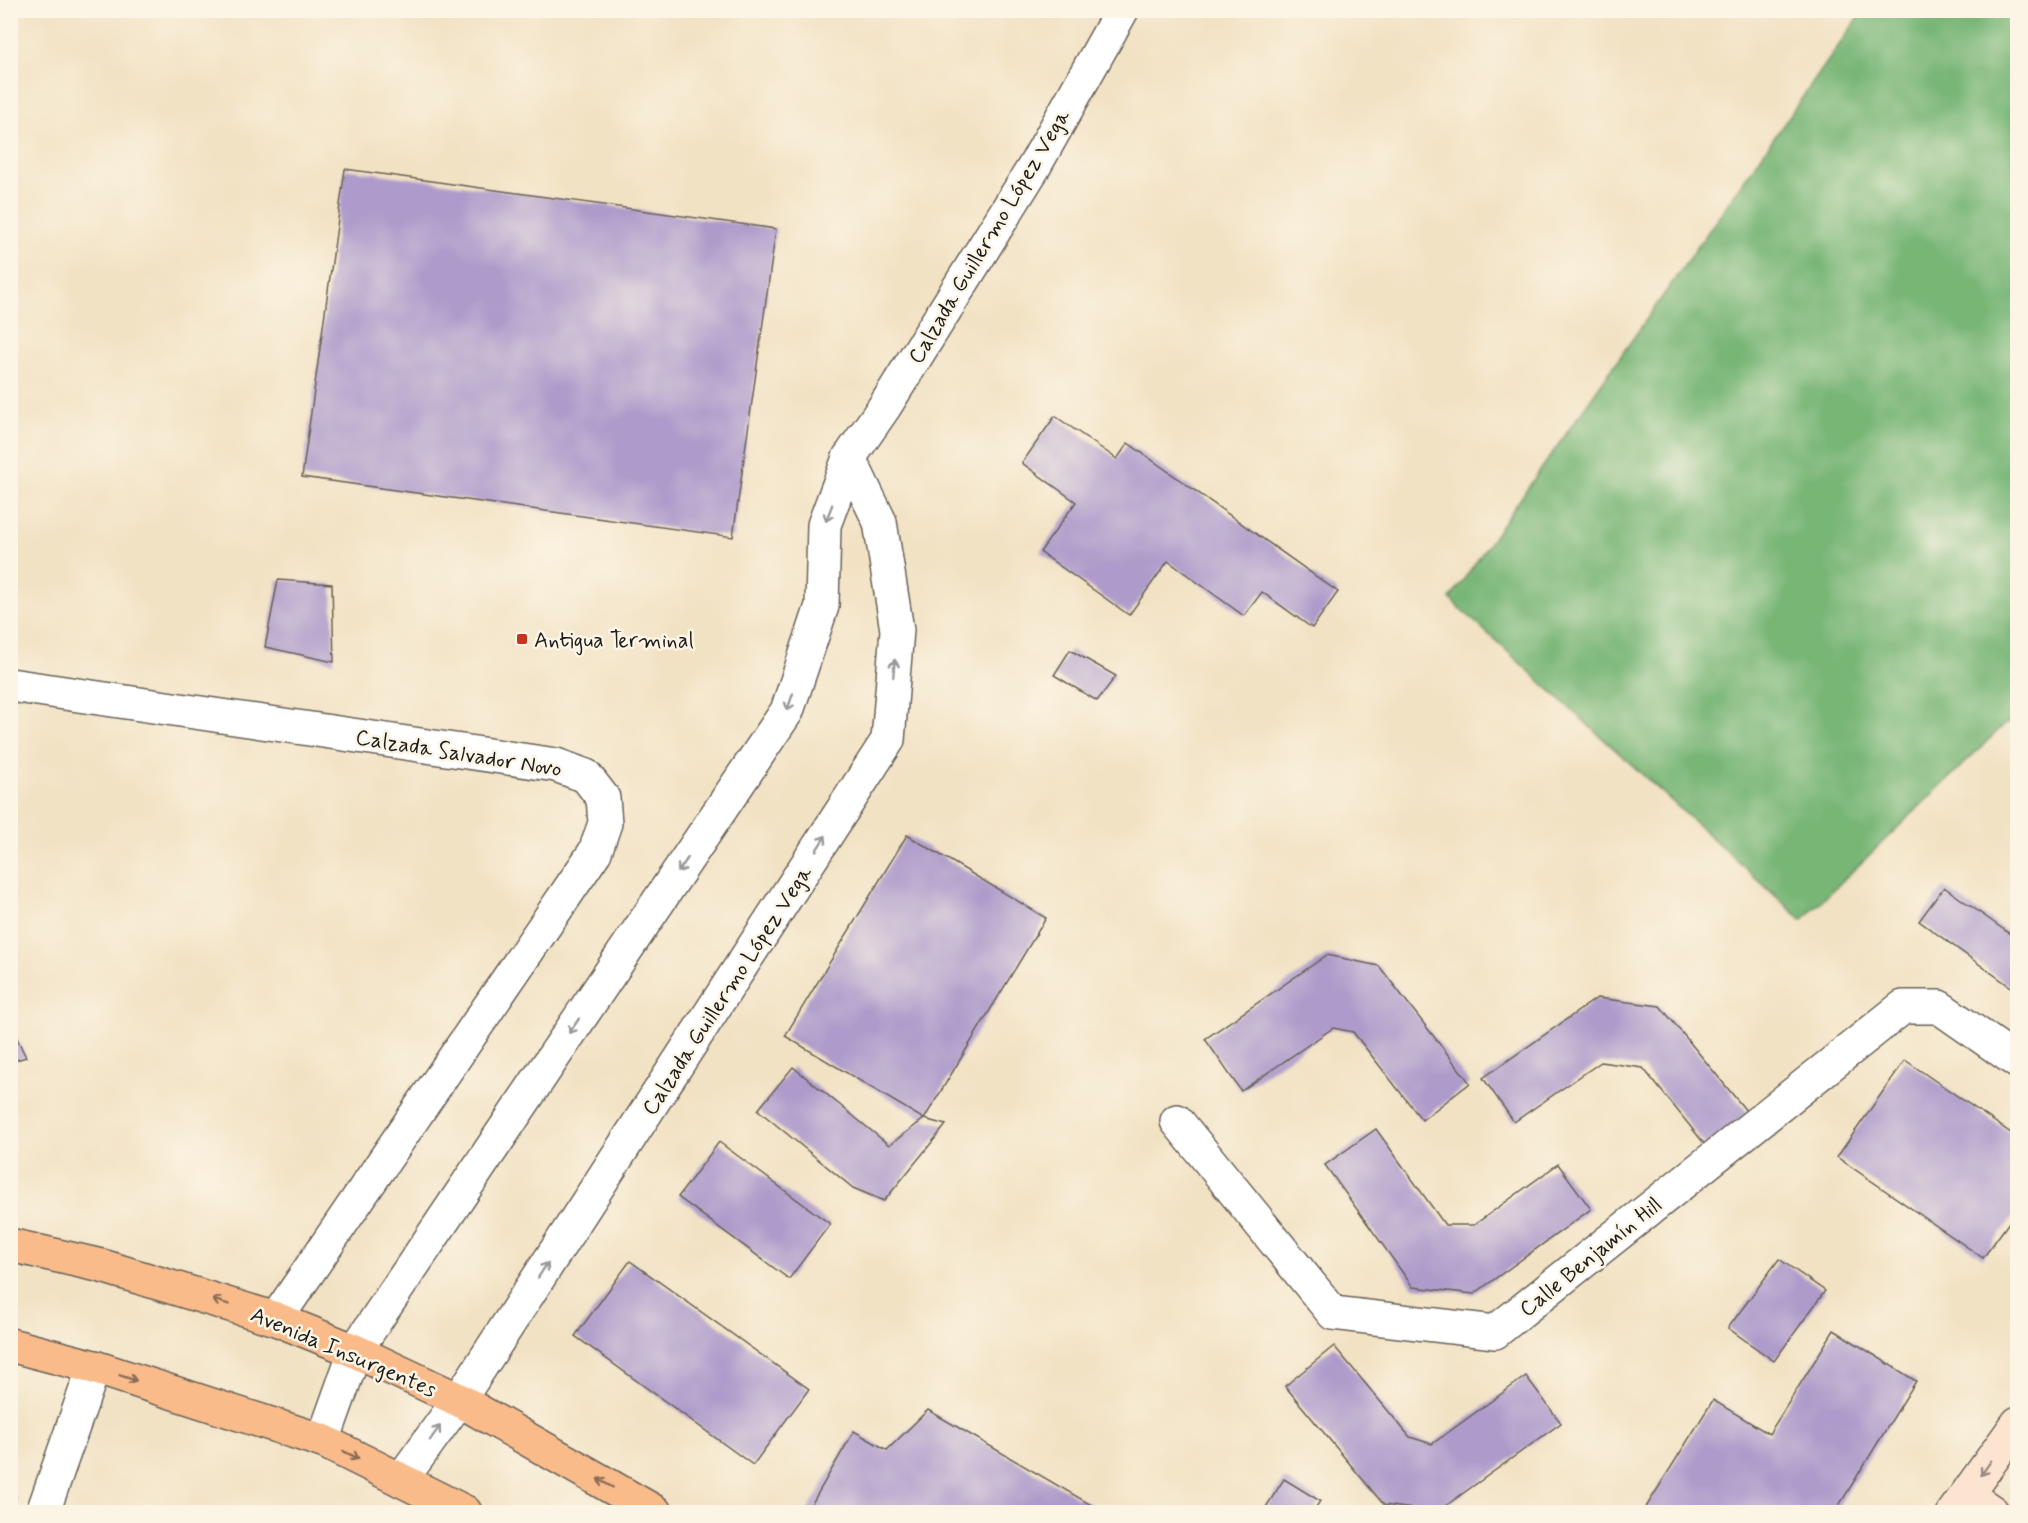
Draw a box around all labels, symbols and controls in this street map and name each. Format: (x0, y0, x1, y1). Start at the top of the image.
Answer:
street label: Calzada Guillermo López Vega (902, 104, 1078, 370)
one-way arrow (822, 503, 833, 522)
place label: Antigua Terminal (534, 627, 694, 656)
marker: Antigua Terminal (515, 632, 529, 646)
one-way arrow (889, 658, 900, 678)
one-way arrow (784, 692, 795, 711)
street label: Calzada Salvador Novo (354, 724, 564, 784)
one-way arrow (815, 834, 828, 851)
one-way arrow (677, 856, 690, 873)
street label: Calzada Guillermo López Vega (636, 860, 820, 1122)
one-way arrow (568, 1018, 580, 1034)
street label: Calle Benjamín Hill (1514, 1191, 1668, 1324)
one-way arrow (537, 1262, 549, 1279)
one-way arrow (211, 1296, 230, 1307)
street label: Avenida Insurgentes (246, 1301, 441, 1406)
one-way arrow (118, 1373, 137, 1384)
one-way arrow (429, 1425, 441, 1441)
one-way arrow (342, 1450, 360, 1461)
one-way arrow (1980, 1459, 1992, 1476)
one-way arrow (597, 1477, 614, 1489)

